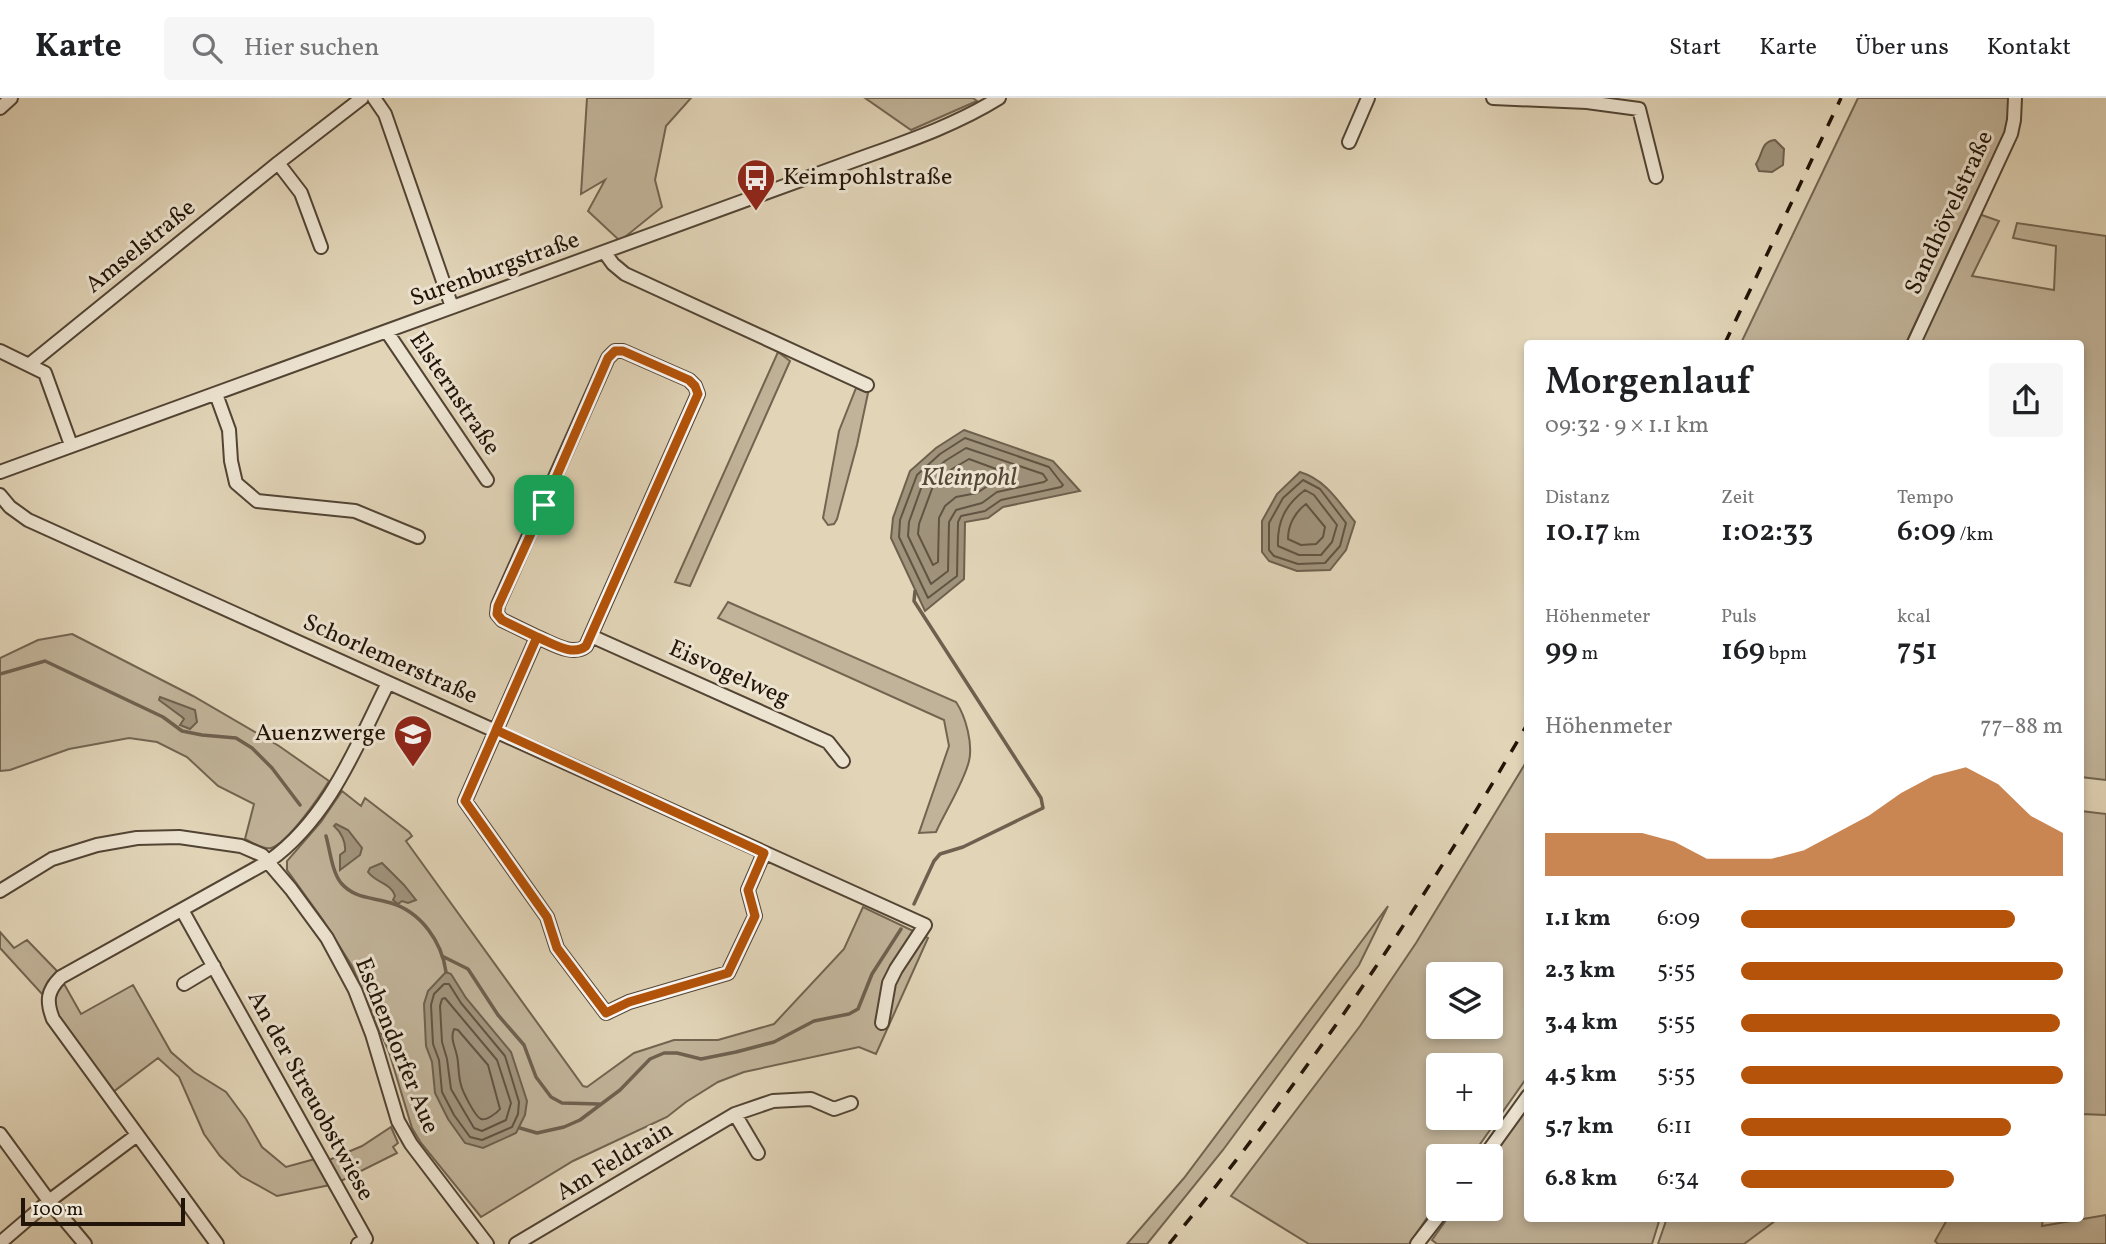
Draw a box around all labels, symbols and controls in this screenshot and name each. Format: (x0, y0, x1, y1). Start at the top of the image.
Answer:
search box (164, 17, 654, 80)
text: Karte (35, 25, 122, 71)
icon: search (188, 29, 226, 67)
text: Hier suchen (244, 30, 380, 66)
text: Start (1669, 31, 1721, 65)
text: Karte (1759, 31, 1817, 65)
text: Über uns (1855, 31, 1949, 65)
text: Kontakt (1987, 31, 2071, 65)
street label: Sandhövelstraße (1897, 125, 2003, 301)
bus stop icon: Keimpohlstraße (735, 157, 777, 212)
place label: Keimpohlstraße (783, 161, 952, 195)
street label: Amselstraße (78, 192, 204, 302)
street label: Surenburgstraße (406, 224, 584, 316)
street label: Elsternstraße (400, 326, 508, 462)
text: Morgenlauf (1545, 357, 1751, 410)
button: share (1989, 363, 2063, 437)
text: 09:32 · 9 × 1.1 km (1545, 410, 1709, 442)
water label: Kleinpohl (921, 460, 1017, 496)
pin (514, 475, 574, 535)
text: Distanz (1545, 485, 1610, 511)
text: Zeit (1721, 485, 1754, 511)
text: Tempo (1897, 485, 1954, 511)
icon: arrive (525, 486, 563, 524)
text: 10.17 (1545, 511, 1609, 553)
text: 1:02:33 (1721, 511, 1813, 553)
text: 6:09 (1897, 511, 1956, 553)
text: km (1609, 522, 1640, 548)
text: /km (1956, 522, 1994, 548)
text: Höhenmeter (1545, 604, 1650, 630)
text: Puls (1721, 604, 1757, 630)
text: kcal (1897, 604, 1931, 630)
street label: Schorlemerstraße (297, 606, 483, 714)
text: 99 (1545, 630, 1578, 672)
text: 169 (1721, 630, 1765, 672)
text: 751 (1897, 630, 1938, 672)
street label: Eisvogelweg (663, 632, 795, 716)
text: m (1578, 641, 1598, 667)
text: bpm (1765, 641, 1807, 667)
text: Höhenmeter (1545, 711, 1672, 743)
text: 77–88 m (1980, 711, 2063, 743)
school or university icon: Auenzwerge (392, 713, 434, 768)
place label: Auenzwerge (255, 717, 386, 751)
text: 1.1 km (1545, 903, 1611, 935)
text: 6:09 (1657, 903, 1700, 935)
street label: Eschendorfer Aue (345, 953, 447, 1139)
text: 2.3 km (1545, 955, 1616, 987)
text: 5:55 (1657, 955, 1696, 987)
map controls (1426, 962, 1503, 1221)
button: layers (1426, 962, 1503, 1039)
street label: An der Streuobstwiese (238, 985, 382, 1207)
text: 3.4 km (1545, 1007, 1618, 1039)
text: 5:55 (1657, 1007, 1696, 1039)
button: + (1426, 1053, 1503, 1130)
text: 4.5 km (1545, 1059, 1617, 1091)
text: 5:55 (1657, 1059, 1696, 1091)
text: 5.7 km (1545, 1111, 1614, 1143)
text: 6:11 (1657, 1111, 1692, 1143)
street label: Am Feldrain (550, 1114, 680, 1210)
button: − (1426, 1144, 1503, 1221)
text: 6.8 km (1545, 1163, 1617, 1195)
text: 6:34 (1657, 1163, 1700, 1195)
scale bar (21, 1195, 186, 1227)
text: 100 m (32, 1197, 83, 1223)

